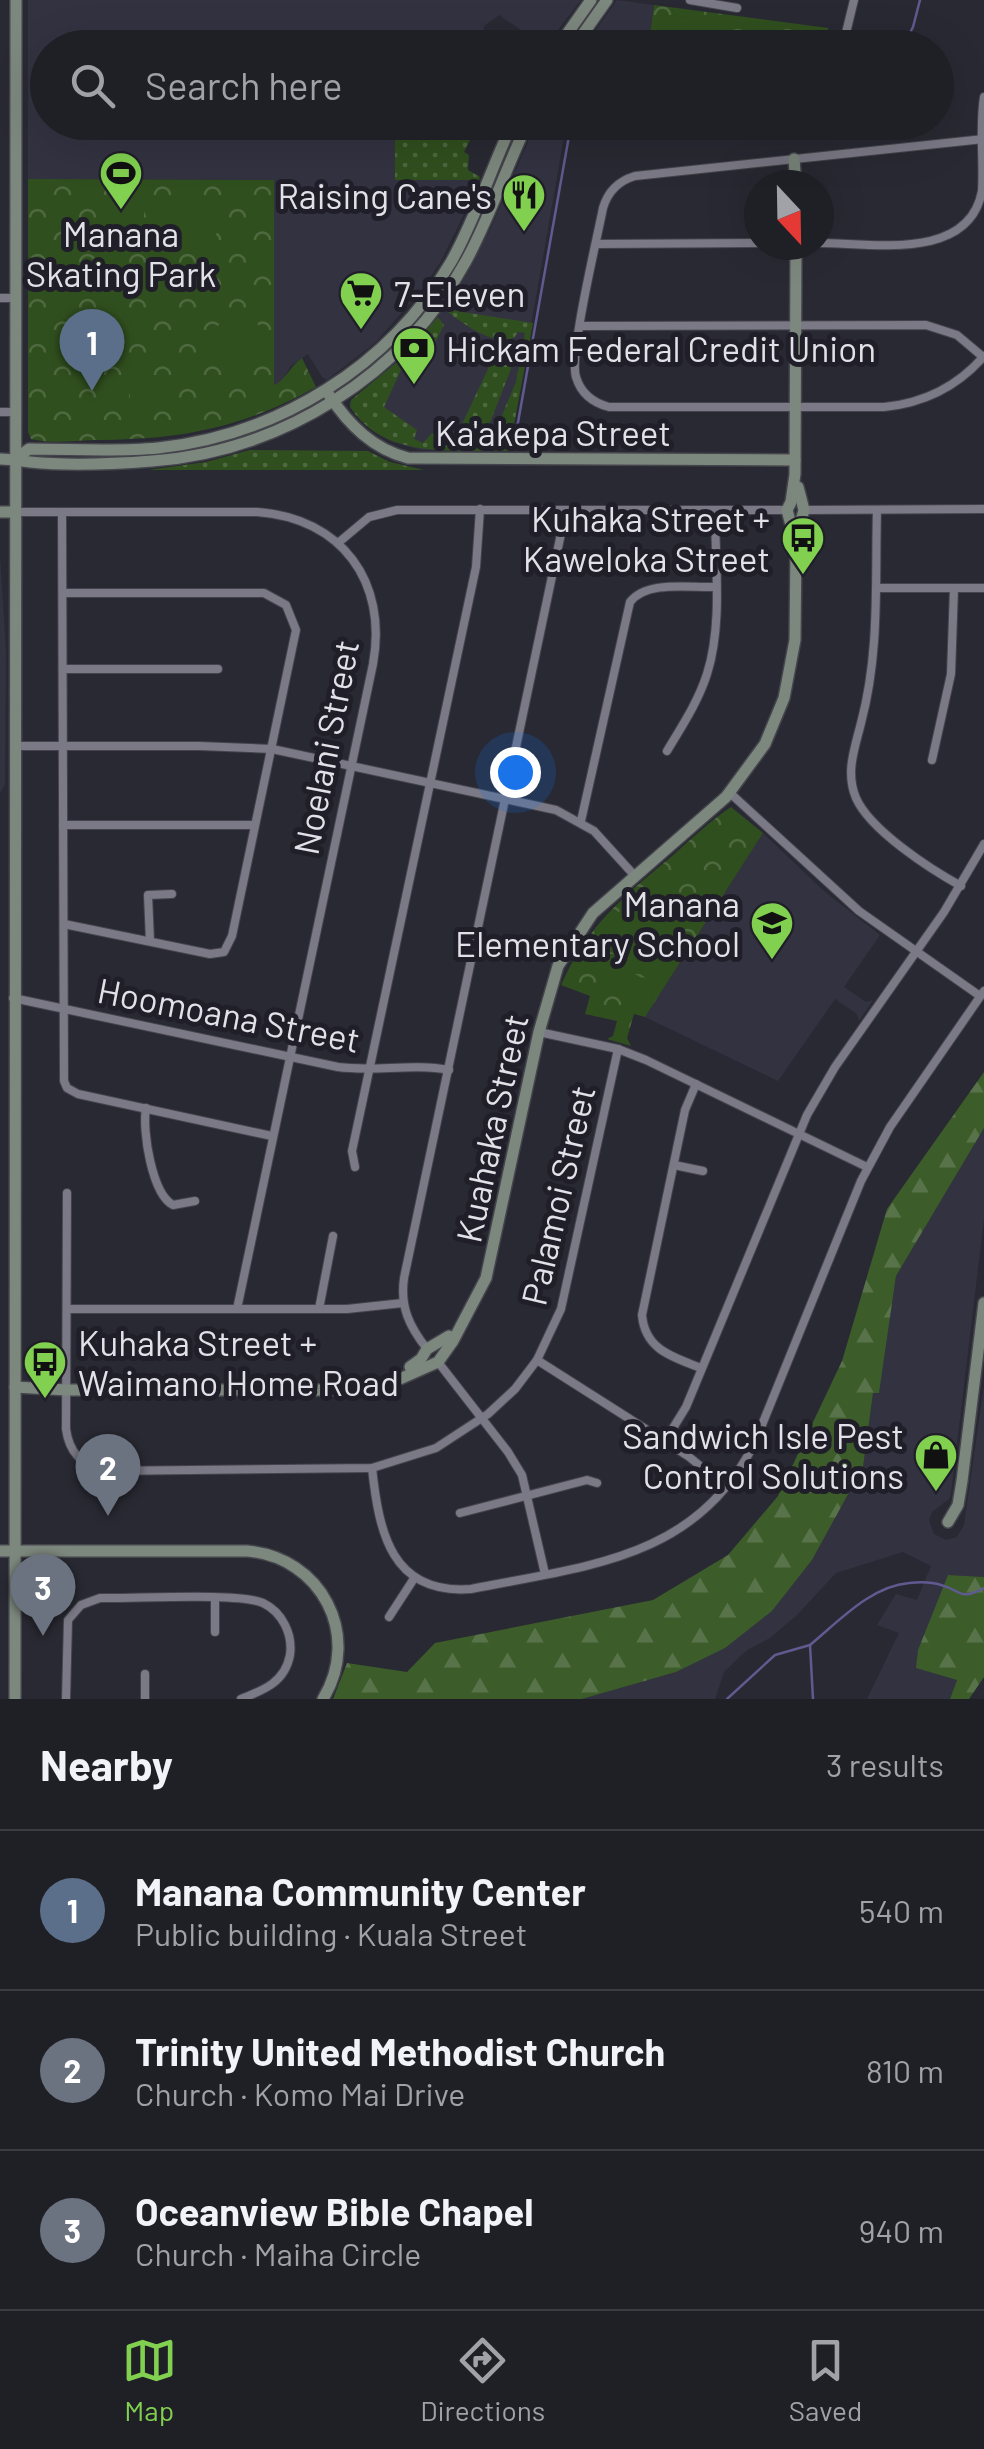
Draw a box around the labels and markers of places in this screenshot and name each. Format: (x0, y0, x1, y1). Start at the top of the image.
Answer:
sports icon: Manana Skating Park (98, 150, 144, 211)
restaurant icon: Raising Cane's (501, 172, 547, 233)
place label: Raising Cane's (277, 174, 492, 216)
place label: Manana Skating Park (26, 212, 216, 294)
supermarket icon: 7-Eleven (338, 270, 384, 331)
place label: 7-Eleven (394, 272, 525, 314)
pin: 1 (59, 308, 124, 391)
bank icon: Hickam Federal Credit Union (391, 325, 437, 386)
place label: Hickam Federal Credit Union (446, 327, 876, 369)
place label: Kuhaka Street + Kaweloka Street (523, 497, 770, 579)
bus stop icon: Kuhaka Street + Kaweloka Street (780, 515, 826, 576)
place label: Manana Elementary School (455, 882, 740, 964)
school or university icon: Manana Elementary School (749, 900, 795, 961)
place label: Kuhaka Street + Waimano Home Road (78, 1321, 399, 1403)
bus stop icon: Kuhaka Street + Waimano Home Road (22, 1339, 68, 1400)
place label: Sandwich Isle Pest Control Solutions (622, 1414, 904, 1496)
shop icon: Sandwich Isle Pest Control Solutions (913, 1432, 959, 1493)
pin: 2 (76, 1434, 140, 1516)
pin: 3 (10, 1554, 76, 1636)

